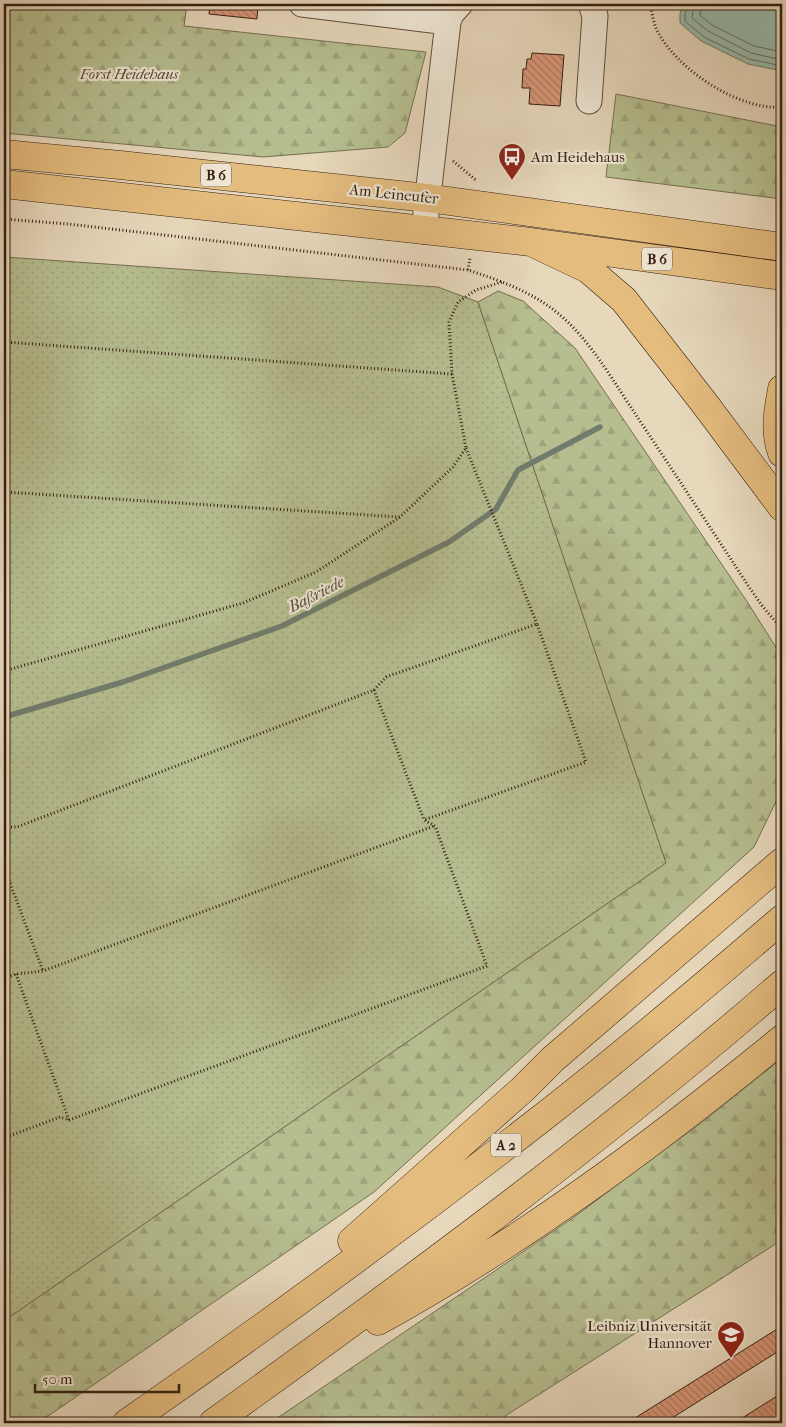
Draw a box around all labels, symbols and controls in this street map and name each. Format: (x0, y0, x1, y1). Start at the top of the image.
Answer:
park label: Forst Heidehaus (79, 65, 179, 83)
bus stop icon: Am Heidehaus (497, 142, 527, 181)
place label: Am Heidehaus (530, 148, 625, 166)
road number: B 6 (201, 164, 231, 186)
street label: Am Leineufer (348, 180, 440, 208)
road number: B 6 (642, 248, 672, 270)
water label: Baßriede (284, 572, 348, 617)
road number: A 2 (491, 1134, 521, 1156)
place label: Leibniz Universität Hannover (587, 1317, 713, 1352)
school or university icon: Leibniz Universität Hannover (716, 1320, 746, 1359)
scale bar (35, 1362, 179, 1394)
text: 50 m (42, 1370, 73, 1388)

